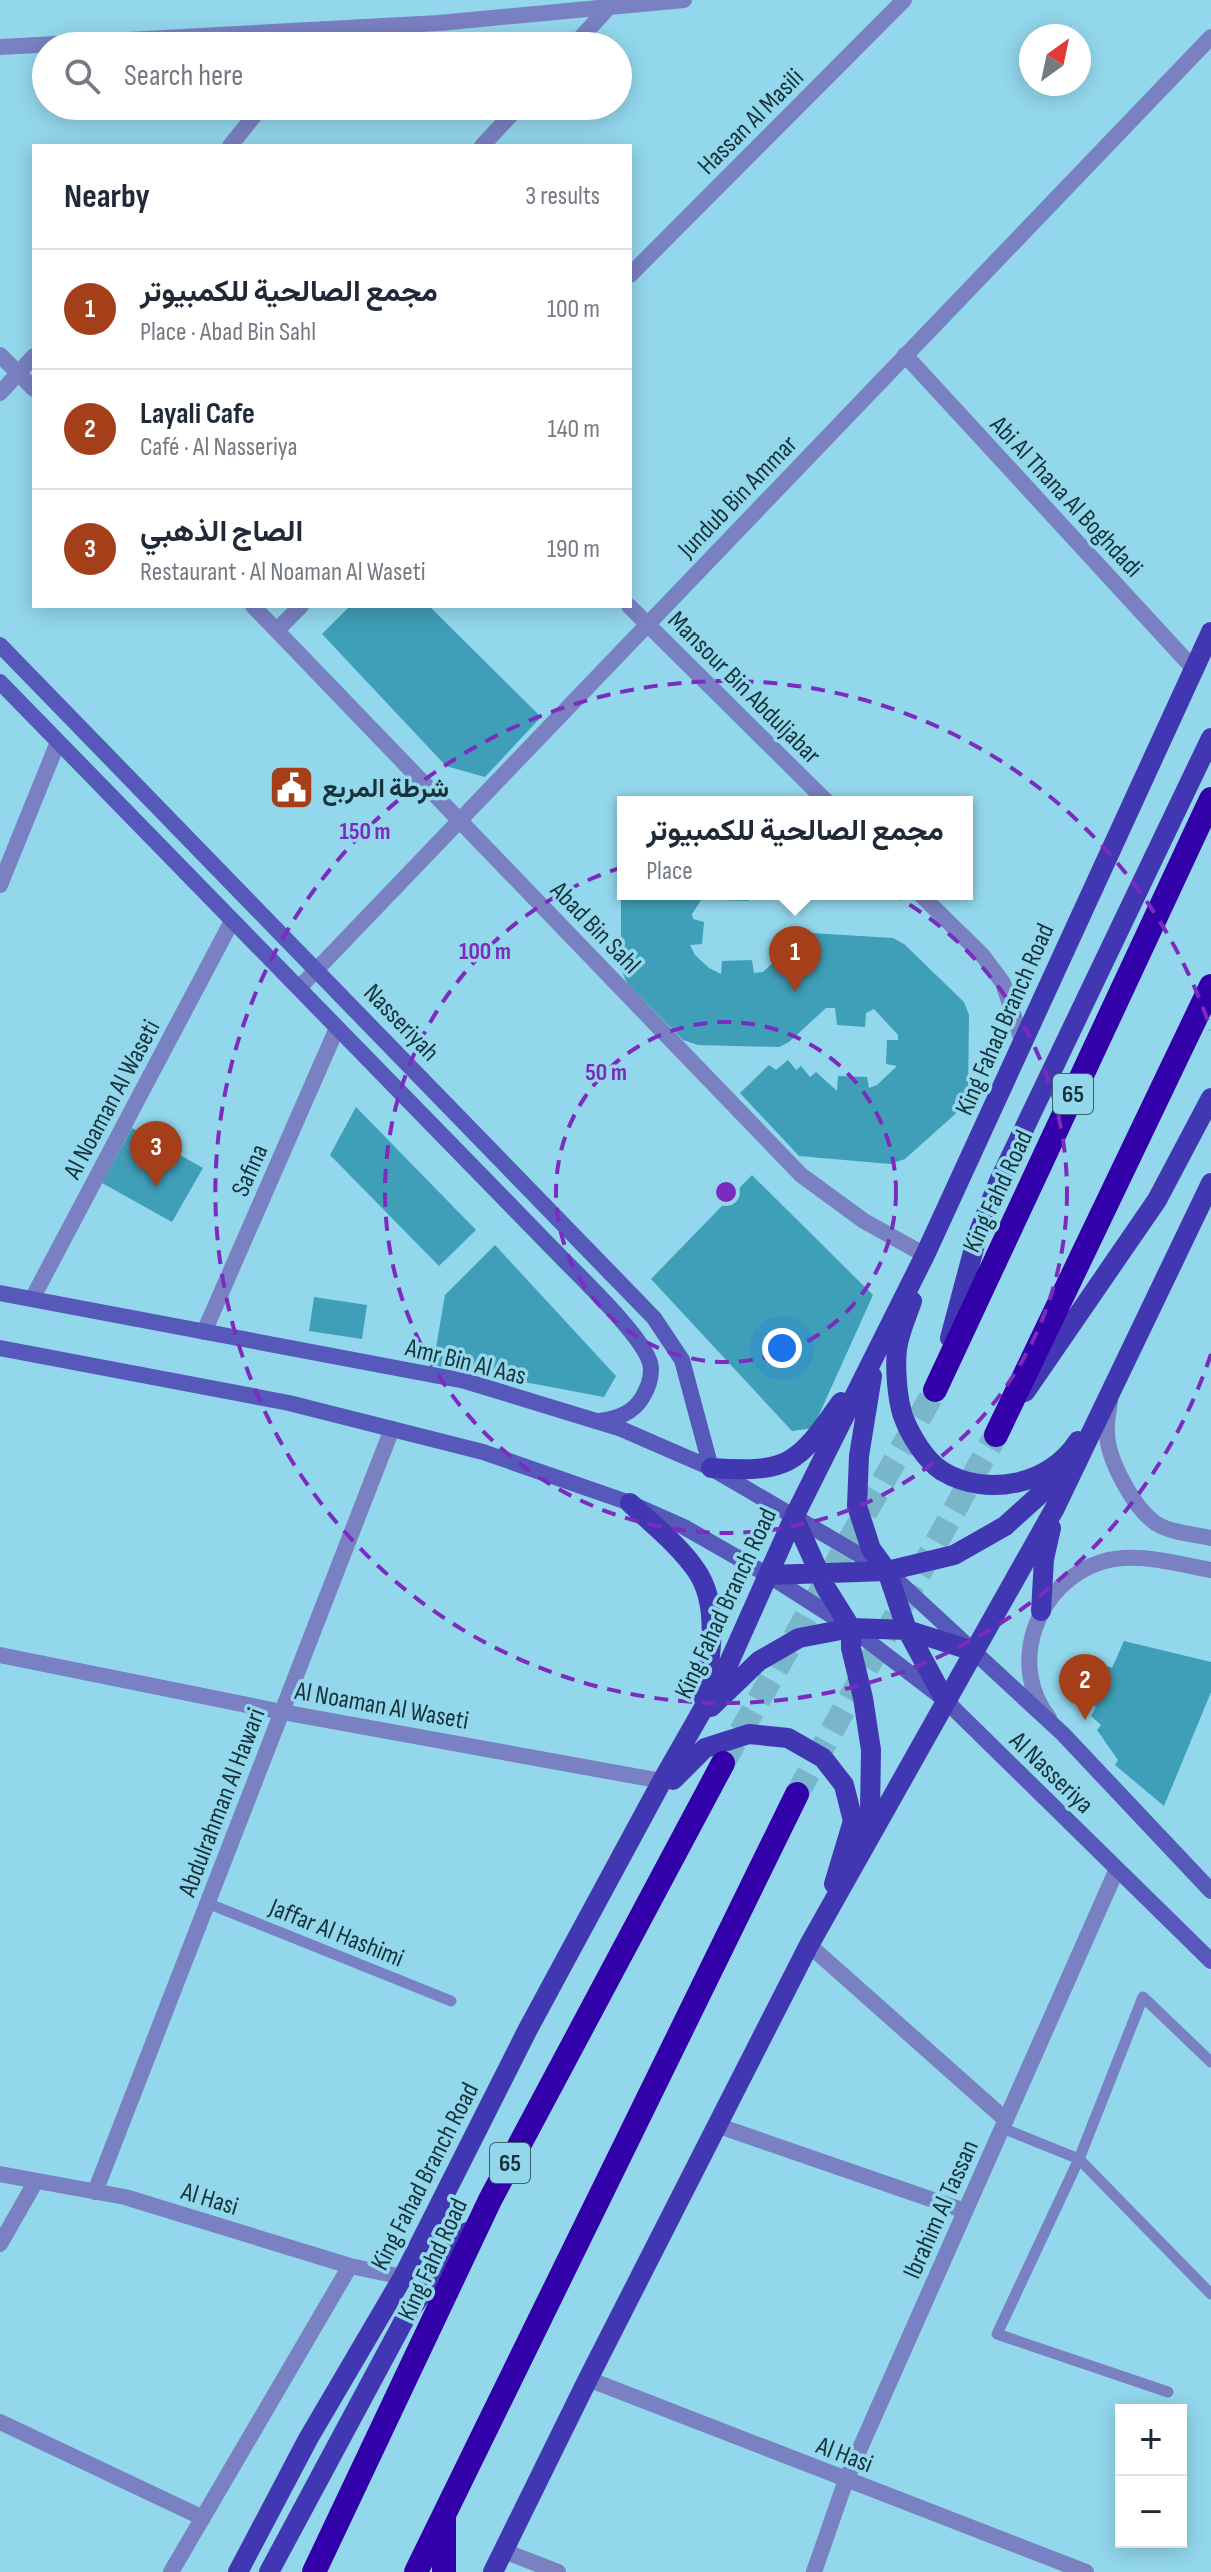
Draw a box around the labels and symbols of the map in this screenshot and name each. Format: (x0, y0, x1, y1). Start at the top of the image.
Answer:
north arrow (1019, 24, 1091, 96)
street label: Hassan Al Masili (692, 63, 810, 181)
street label: Abi Al Thana Al Boghdadi (983, 409, 1149, 584)
street label: Jundub Bin Ammar (671, 429, 805, 565)
street label: Mansour Bin Abduljabar (661, 605, 827, 771)
public building icon: شرطة المربع (267, 764, 315, 812)
place label: شرطة المربع (322, 774, 449, 806)
text: 150 m (339, 817, 391, 846)
street label: Abad Bin Sahl (543, 875, 646, 981)
street label: King Fahad Branch Road (949, 919, 1062, 1120)
pin: 1 (769, 926, 821, 992)
text: 100 m (459, 937, 511, 966)
street label: Nasseriyah (357, 978, 445, 1068)
street label: Al Noaman Al Waseti (57, 1015, 167, 1185)
text: 50 m (585, 1058, 627, 1087)
road number: 65 (1053, 1074, 1093, 1114)
pin: 3 (130, 1121, 182, 1187)
street label: King Fahd Road (957, 1126, 1040, 1258)
street label: Safina (225, 1140, 275, 1201)
centre of rings (712, 1178, 740, 1206)
your location (762, 1328, 802, 1368)
street label: Amr Bin Al Aas (401, 1332, 529, 1392)
street label: King Fahad Branch Road (669, 1503, 784, 1704)
pin: 2 (1059, 1654, 1111, 1720)
street label: Al Noaman Al Waseti (292, 1676, 471, 1737)
street label: Abdulrahman Al Hawari (172, 1704, 273, 1902)
street label: Al Nasseriya (1002, 1725, 1099, 1821)
street label: Jaffar Al Hashimi (264, 1892, 408, 1974)
street label: King Fahad Branch Road (365, 2078, 486, 2276)
street label: Ibrahim Al Tassan (897, 2135, 986, 2284)
road number: 65 (490, 2143, 530, 2183)
street label: Al Hasi (176, 2176, 242, 2223)
street label: King Fahd Road (392, 2194, 475, 2326)
street label: Al Hasi (811, 2430, 877, 2480)

